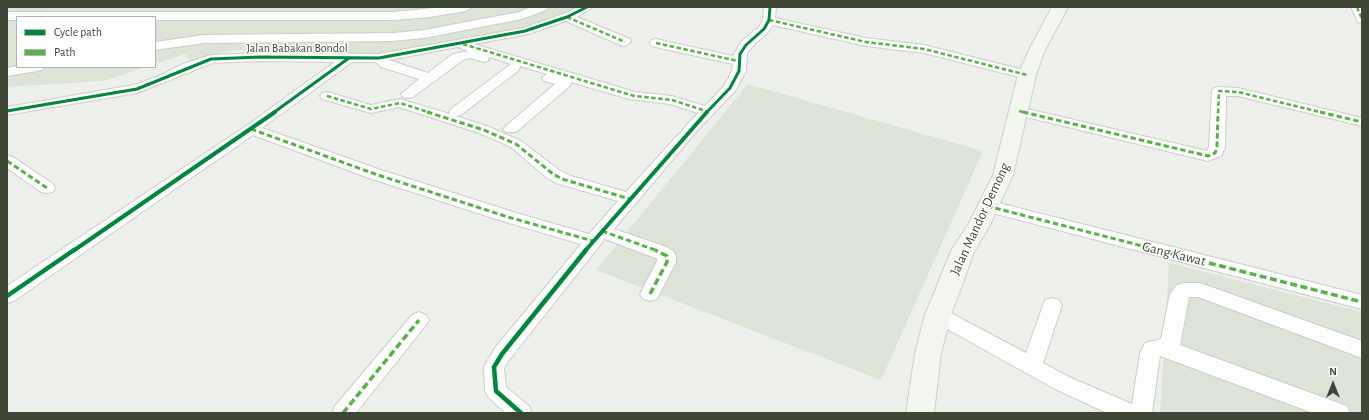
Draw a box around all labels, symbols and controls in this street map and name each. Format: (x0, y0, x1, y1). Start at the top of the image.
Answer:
legend (16, 16, 156, 68)
text: Cycle path (54, 26, 102, 38)
street label: Jalan Babakan Bondol (246, 41, 348, 55)
text: Path (54, 46, 76, 58)
street label: Jalan Mandor Demong (946, 160, 1014, 278)
street label: Gang Kawat (1140, 238, 1208, 270)
north arrow (1313, 364, 1353, 404)
text: N (1329, 366, 1337, 377)

